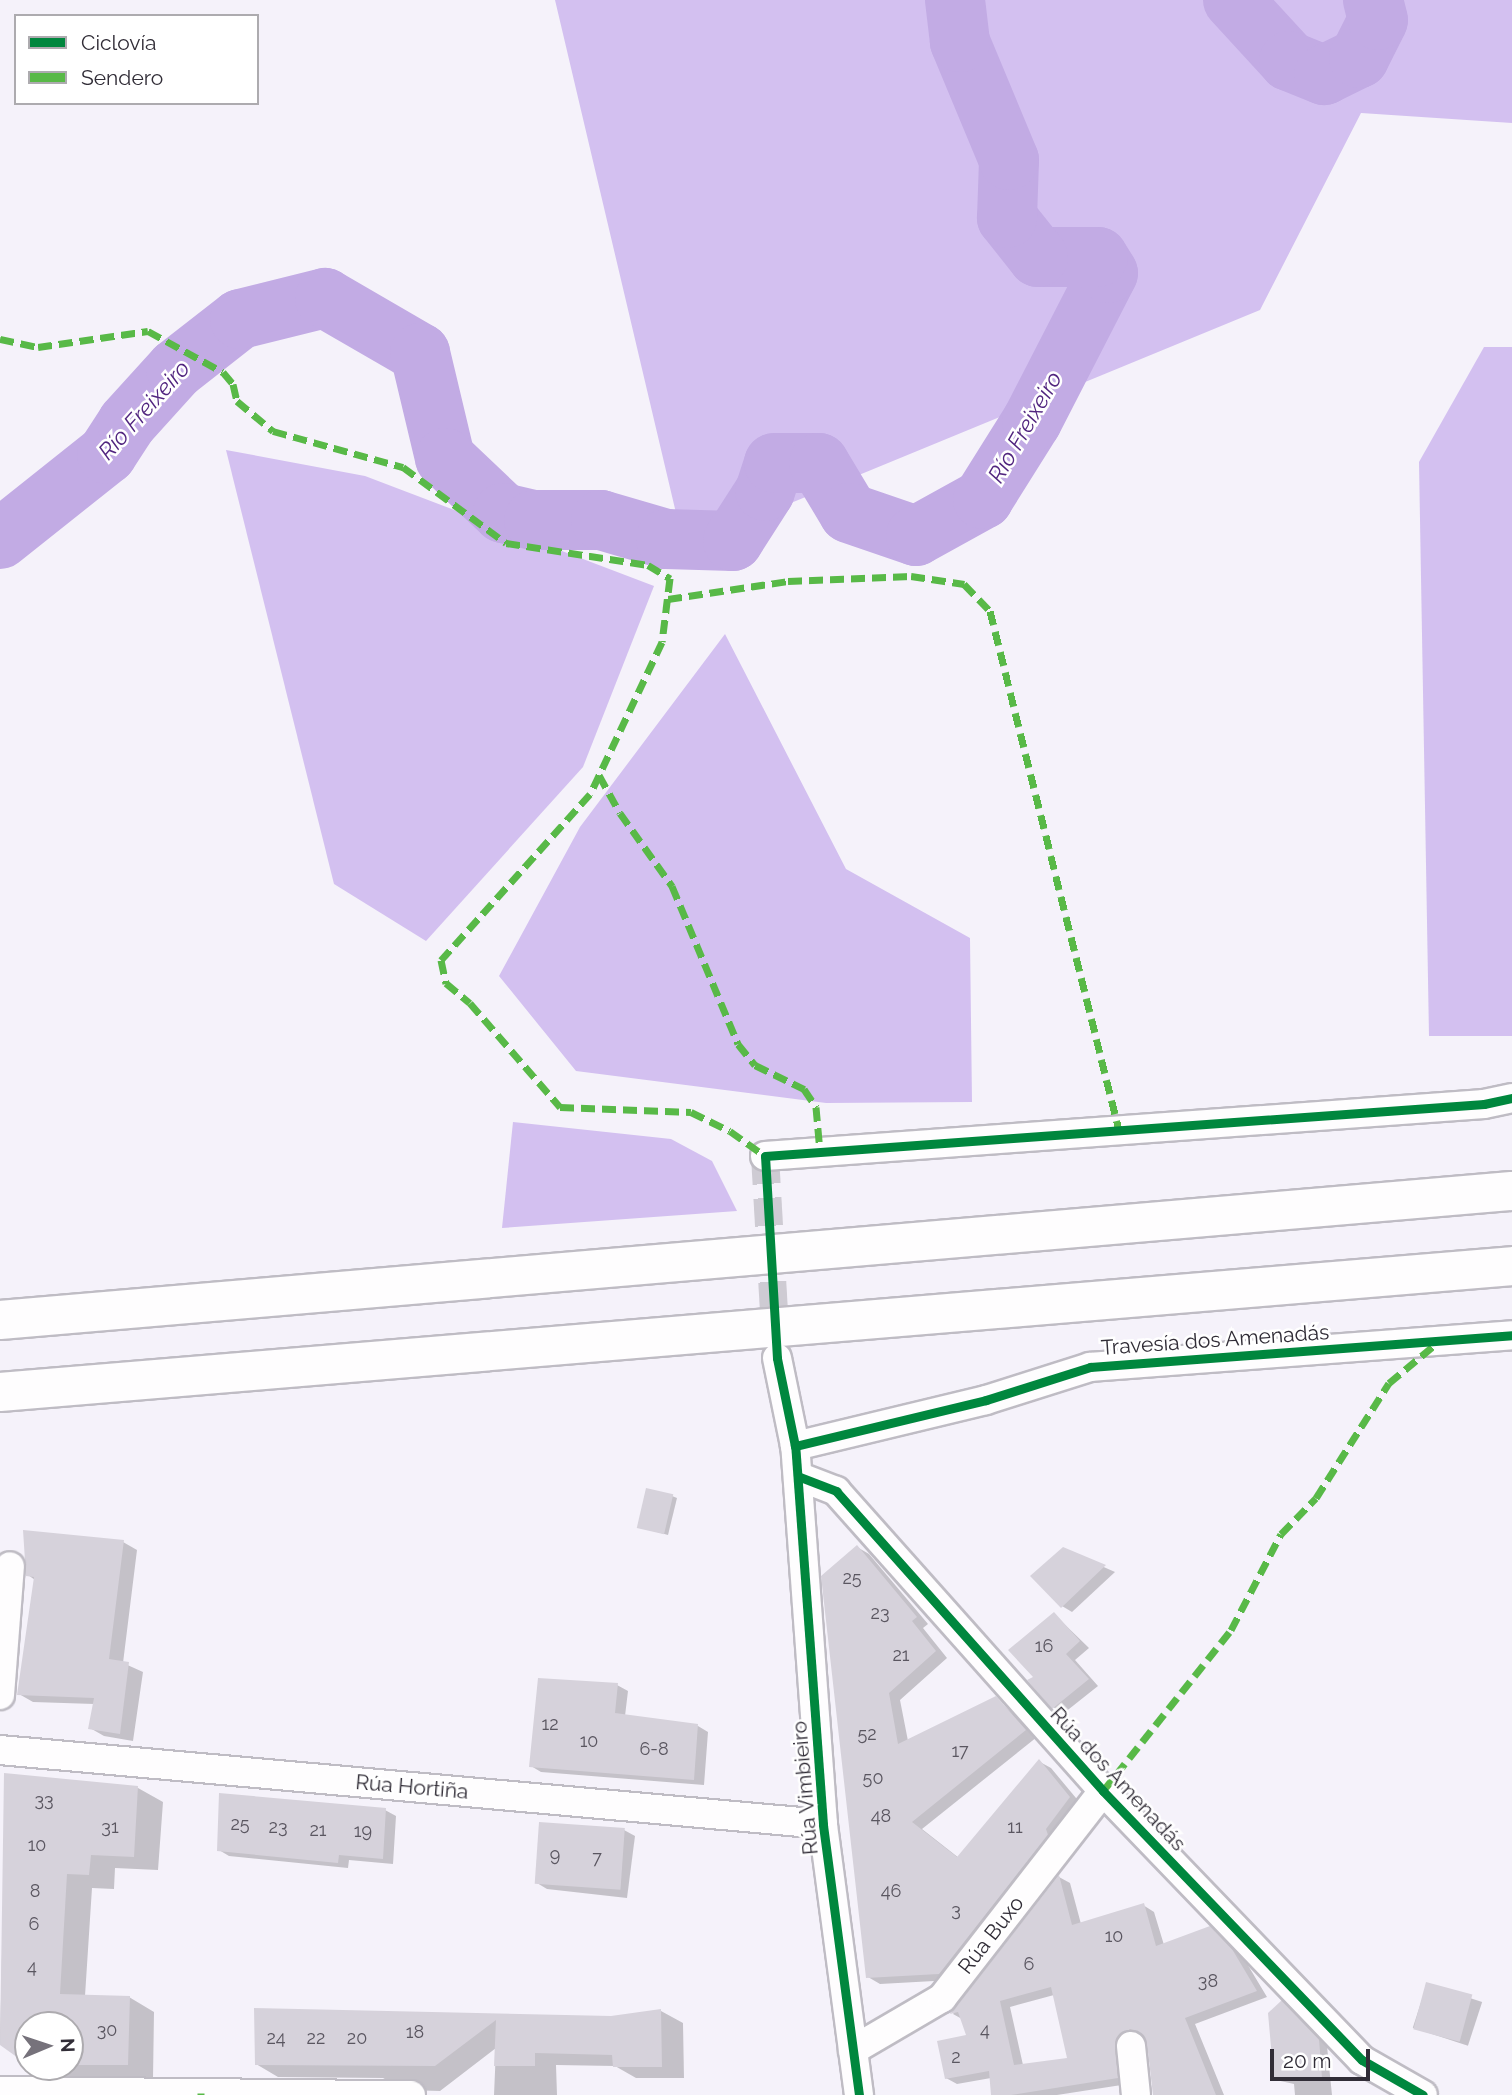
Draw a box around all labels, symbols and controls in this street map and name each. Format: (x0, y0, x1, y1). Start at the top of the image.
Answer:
legend (14, 14, 259, 105)
text: Ciclovía (81, 30, 157, 55)
text: Sendero (81, 65, 163, 90)
water label: Río Freixeiro (92, 355, 196, 465)
water label: Río Freixeiro (982, 367, 1068, 487)
street label: Travesía dos Amenadás (1100, 1319, 1330, 1361)
house number: 25 (842, 1567, 862, 1589)
house number: 23 (871, 1602, 889, 1624)
house number: 16 (1035, 1635, 1053, 1657)
house number: 21 (892, 1644, 910, 1666)
street label: Rúa dos Amenadás (1045, 1702, 1191, 1856)
house number: 12 (541, 1713, 559, 1735)
street label: Rúa Vimbieiro (787, 1720, 823, 1856)
house number: 52 (857, 1723, 877, 1745)
house number: 10 (580, 1730, 598, 1752)
house number: 6-8 (639, 1738, 669, 1760)
house number: 17 (951, 1740, 969, 1762)
house number: 50 (863, 1767, 883, 1789)
street label: Rúa Hortiña (354, 1770, 470, 1804)
house number: 33 (34, 1789, 54, 1811)
house number: 48 (871, 1805, 891, 1827)
house number: 25 (230, 1813, 250, 1835)
house number: 31 (101, 1816, 119, 1838)
house number: 23 (269, 1816, 287, 1838)
house number: 11 (1007, 1816, 1023, 1838)
house number: 21 (309, 1819, 327, 1841)
house number: 19 (354, 1820, 372, 1842)
house number: 10 (28, 1834, 46, 1856)
house number: 9 (550, 1844, 560, 1866)
house number: 7 (592, 1847, 602, 1869)
house number: 8 (30, 1880, 40, 1902)
house number: 46 (881, 1880, 901, 1902)
street label: Rúa Buxo (953, 1891, 1029, 1979)
house number: 3 (951, 1899, 961, 1921)
house number: 6 (29, 1913, 39, 1935)
house number: 10 (1105, 1925, 1123, 1947)
house number: 6 (1024, 1953, 1034, 1975)
house number: 4 (27, 1956, 37, 1978)
house number: 38 (1198, 1970, 1218, 1992)
north arrow (14, 2011, 84, 2081)
house number: 30 (97, 2019, 117, 2041)
house number: 4 (980, 2019, 990, 2041)
house number: 18 (406, 2021, 424, 2043)
house number: 24 (266, 2027, 286, 2049)
house number: 22 (307, 2027, 325, 2049)
house number: 20 (347, 2027, 367, 2049)
scale bar (1274, 2036, 1374, 2080)
text: N (57, 2038, 79, 2053)
house number: 2 (951, 2046, 961, 2068)
text: 20 m (1283, 2048, 1331, 2073)

